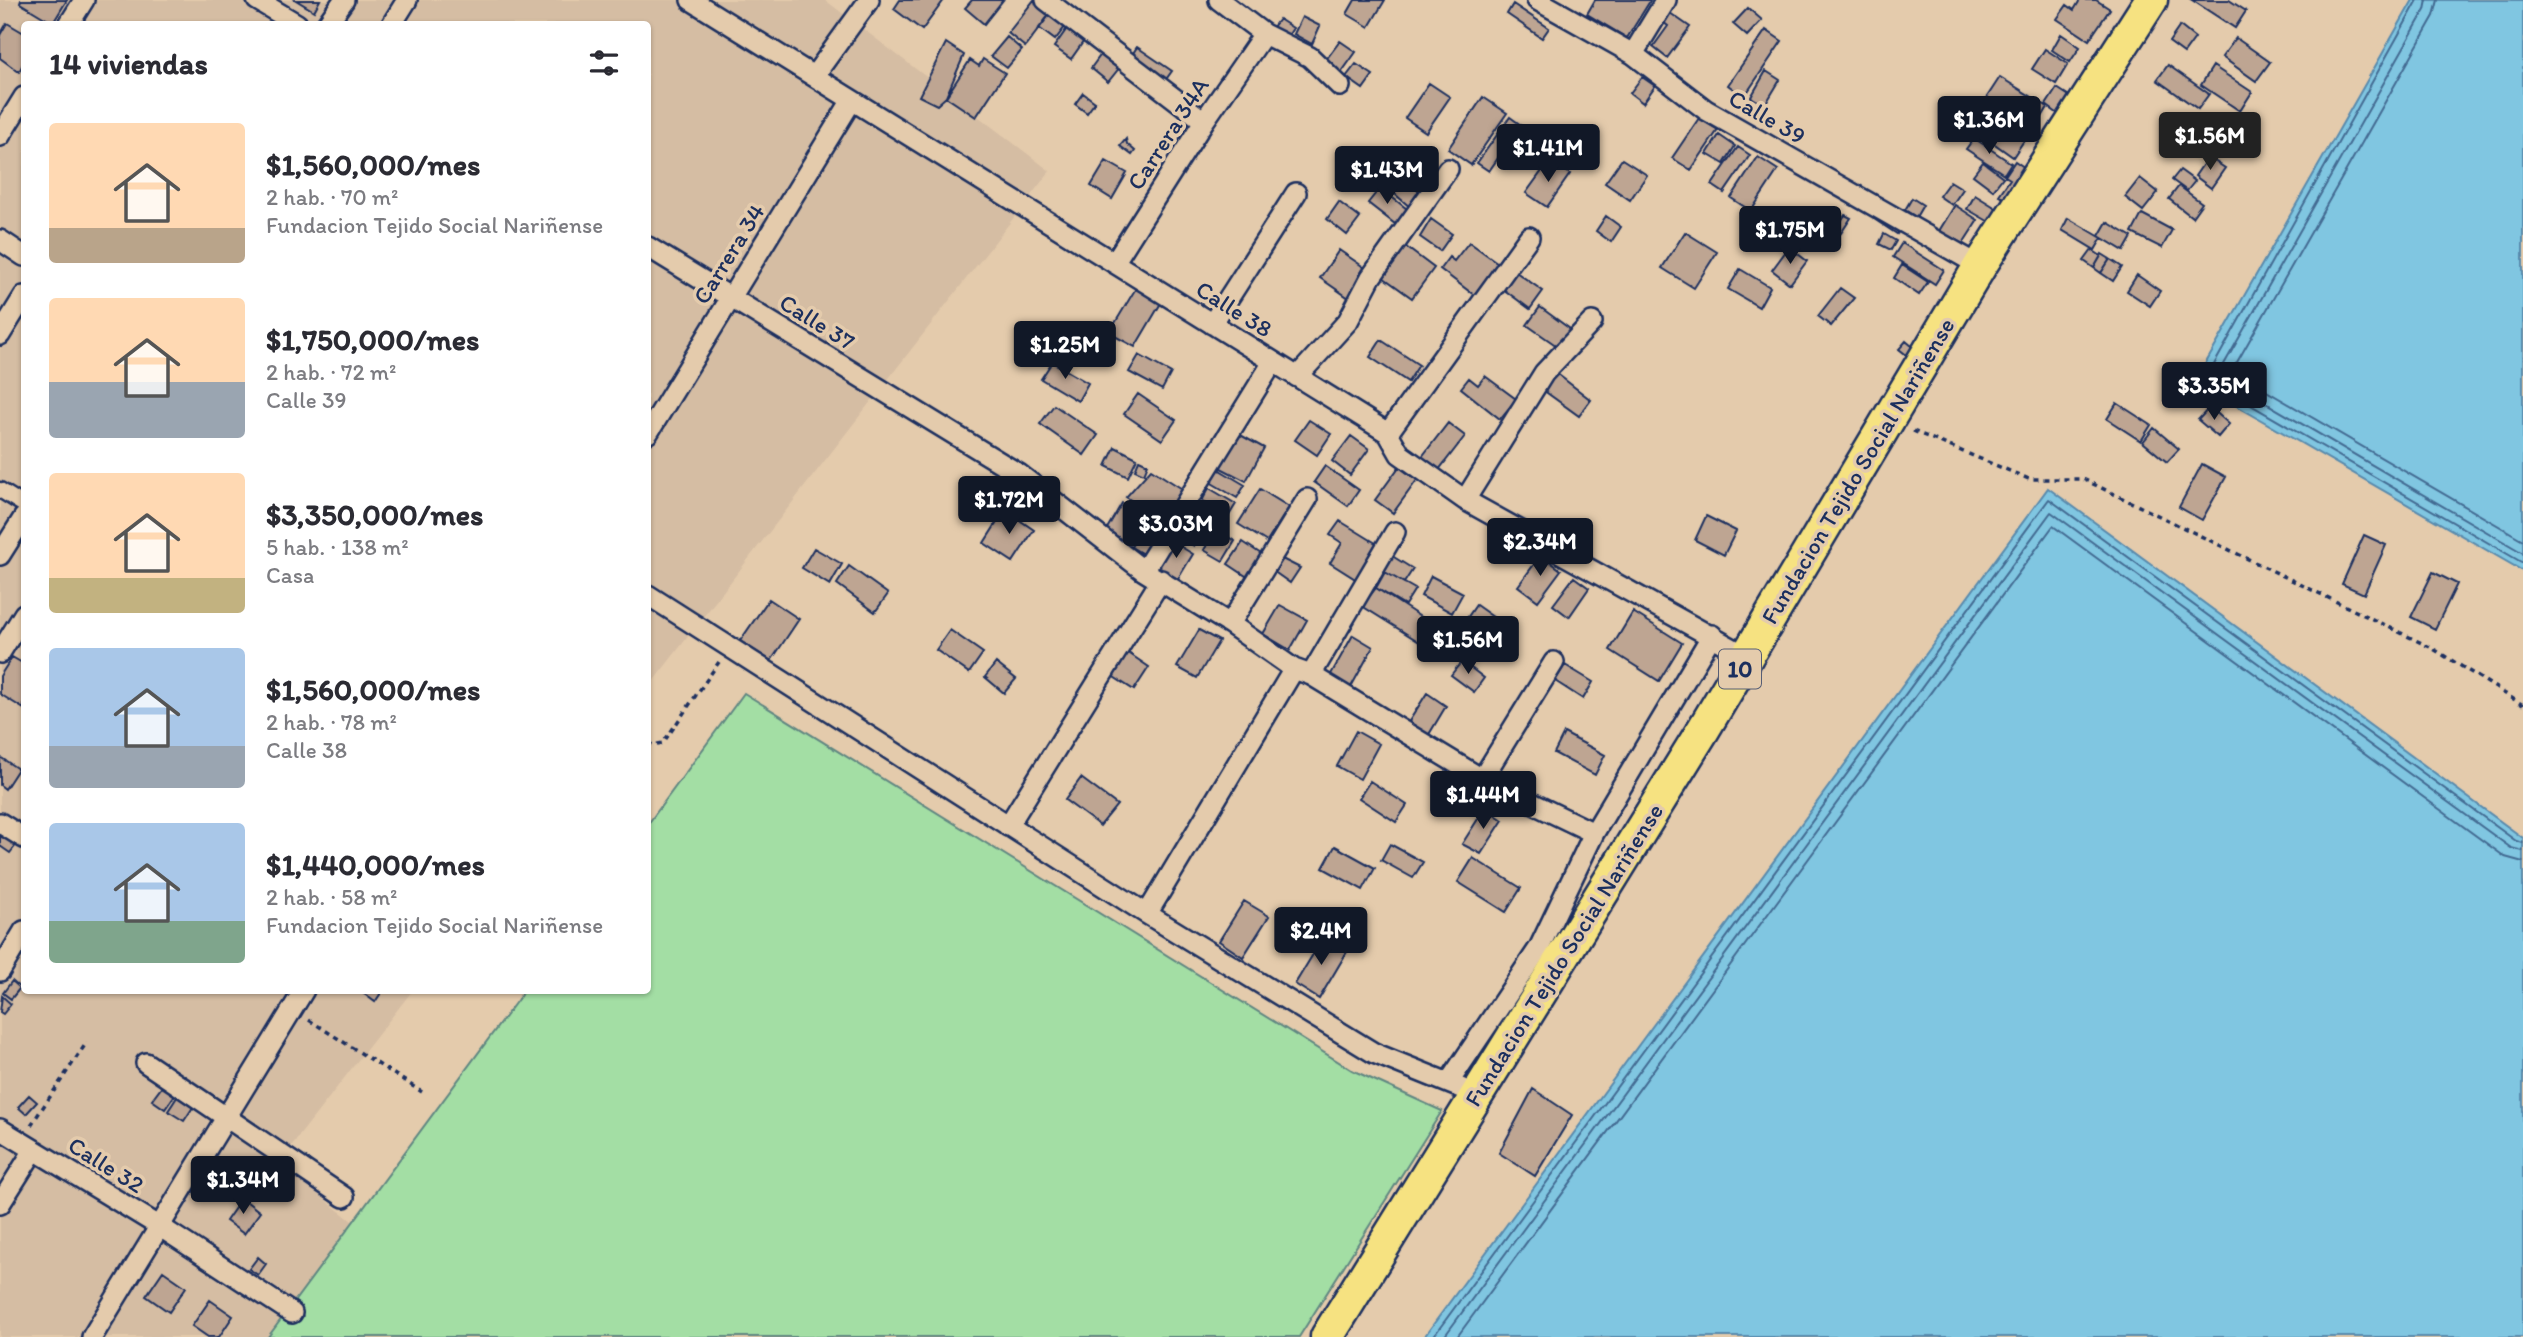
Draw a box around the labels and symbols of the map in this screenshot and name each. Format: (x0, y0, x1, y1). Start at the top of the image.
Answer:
street label: Carrera 34A (1121, 72, 1215, 195)
street label: Calle 39 (1724, 83, 1811, 150)
pin: $1.36M (1932, 96, 2046, 156)
pin: $1.56M (2153, 113, 2267, 172)
pin: $1.41M (1491, 124, 1605, 184)
pin: $1.43M (1330, 146, 1444, 206)
street label: Carrera 34 (686, 198, 771, 309)
pin: $1.75M (1733, 206, 1847, 266)
street label: Calle 38 (1191, 274, 1278, 343)
street label: Calle 37 (774, 287, 860, 356)
street label: Fundacion Tejido Social Nariñense (1755, 312, 1961, 629)
pin: $1.25M (1008, 322, 1122, 381)
pin: $3.35M (2157, 362, 2271, 422)
pin: $1.72M (952, 476, 1066, 536)
pin: $3.03M (1119, 500, 1233, 560)
pin: $2.34M (1483, 518, 1597, 578)
pin: $1.56M (1411, 616, 1525, 676)
road number: 10 (1719, 650, 1761, 688)
pin: $1.44M (1426, 772, 1540, 831)
street label: Fundacion Tejido Social Nariñense (1458, 798, 1669, 1112)
pin: $2.4M (1272, 908, 1370, 967)
street label: Calle 32 (63, 1130, 150, 1199)
pin: $1.34M (186, 1156, 300, 1216)

